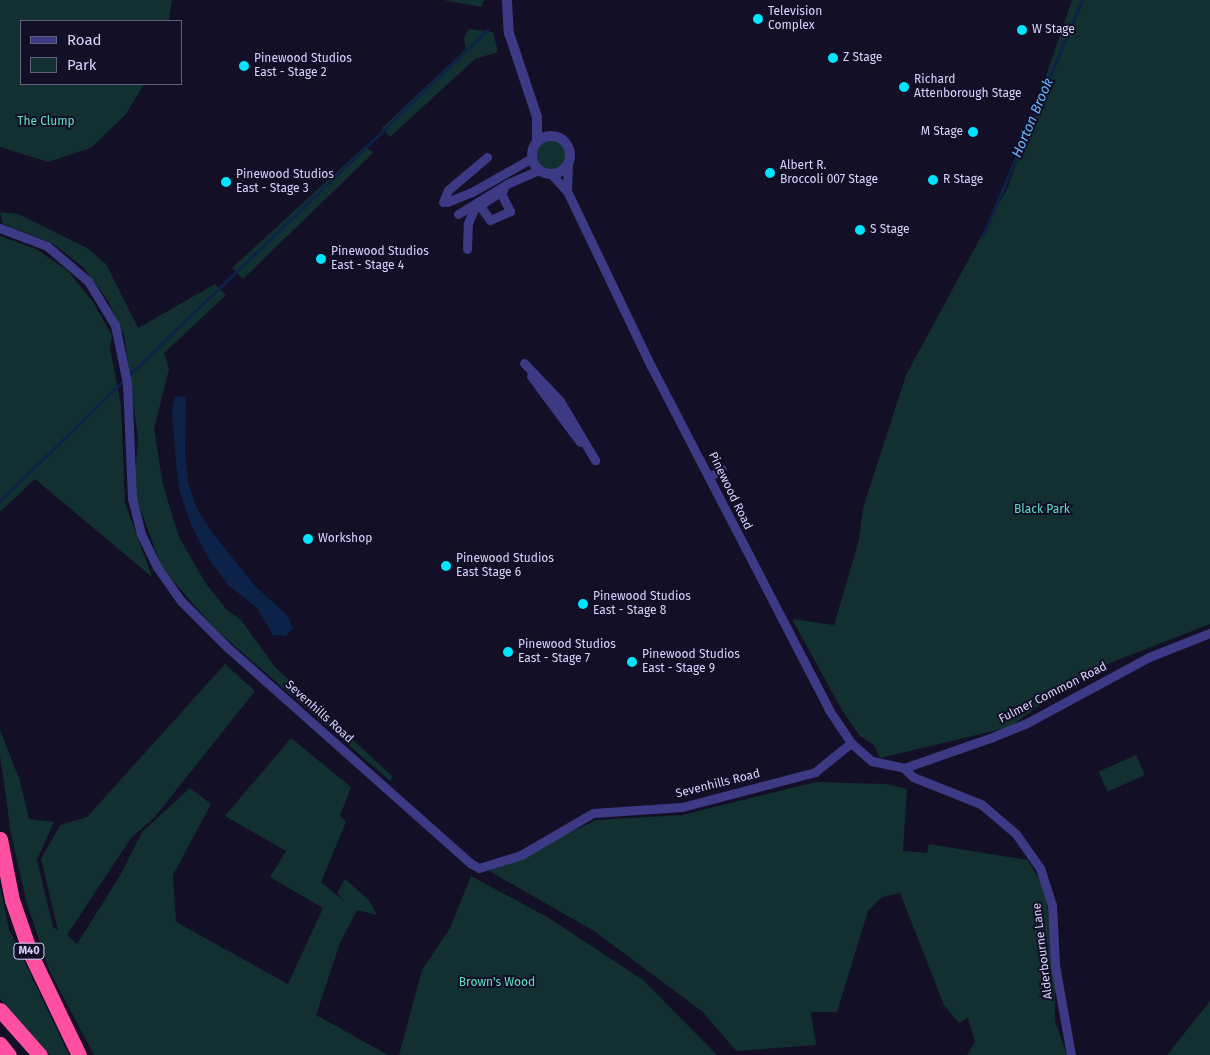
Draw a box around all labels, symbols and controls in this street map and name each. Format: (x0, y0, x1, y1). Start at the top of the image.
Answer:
place label: Television Complex (768, 5, 822, 33)
marker: Television Complex (752, 13, 764, 25)
legend (20, 20, 182, 85)
place label: W Stage (1032, 23, 1075, 37)
marker: W Stage (1016, 24, 1028, 36)
text: Road (67, 31, 102, 49)
place label: Z Stage (843, 51, 882, 65)
place label: Pinewood Studios East - Stage 2 (254, 52, 352, 80)
marker: Z Stage (827, 52, 839, 64)
text: Park (67, 56, 97, 74)
marker: Pinewood Studios East - Stage 2 (238, 60, 250, 72)
place label: Richard Attenborough Stage (914, 73, 1022, 101)
water label: Horton Brook (1009, 76, 1057, 160)
marker: Richard Attenborough Stage (898, 81, 910, 93)
park label: The Clump (17, 115, 75, 129)
place label: M Stage (921, 125, 963, 139)
marker: M Stage (967, 126, 979, 138)
place label: Albert R. Broccoli 007 Stage (780, 159, 878, 187)
marker: Albert R. Broccoli 007 Stage (764, 167, 776, 179)
place label: Pinewood Studios East - Stage 3 (236, 168, 334, 196)
place label: R Stage (943, 173, 983, 187)
marker: R Stage (927, 174, 939, 186)
marker: Pinewood Studios East - Stage 3 (220, 176, 232, 188)
place label: S Stage (870, 223, 910, 237)
marker: S Stage (854, 224, 866, 236)
place label: Pinewood Studios East - Stage 4 (331, 245, 429, 273)
marker: Pinewood Studios East - Stage 4 (315, 253, 327, 265)
street label: Pinewood Road (705, 450, 755, 532)
park label: Black Park (1014, 503, 1070, 517)
place label: Workshop (318, 532, 372, 546)
marker: Workshop (302, 533, 314, 545)
place label: Pinewood Studios East Stage 6 (456, 552, 554, 580)
marker: Pinewood Studios East Stage 6 (440, 560, 452, 572)
place label: Pinewood Studios East - Stage 8 (593, 590, 691, 618)
marker: Pinewood Studios East - Stage 8 (577, 598, 589, 610)
place label: Pinewood Studios East - Stage 7 (518, 638, 616, 666)
marker: Pinewood Studios East - Stage 7 (502, 646, 514, 658)
place label: Pinewood Studios East - Stage 9 (642, 648, 740, 676)
marker: Pinewood Studios East - Stage 9 (626, 656, 638, 668)
street label: Fulmer Common Road (996, 659, 1110, 727)
street label: Sevenhills Road (282, 678, 356, 746)
street label: Sevenhills Road (674, 767, 762, 801)
street label: Alderbourne Lane (1030, 902, 1056, 1000)
road number: M40 (13, 942, 45, 959)
park label: Brown's Wood (459, 976, 535, 990)

